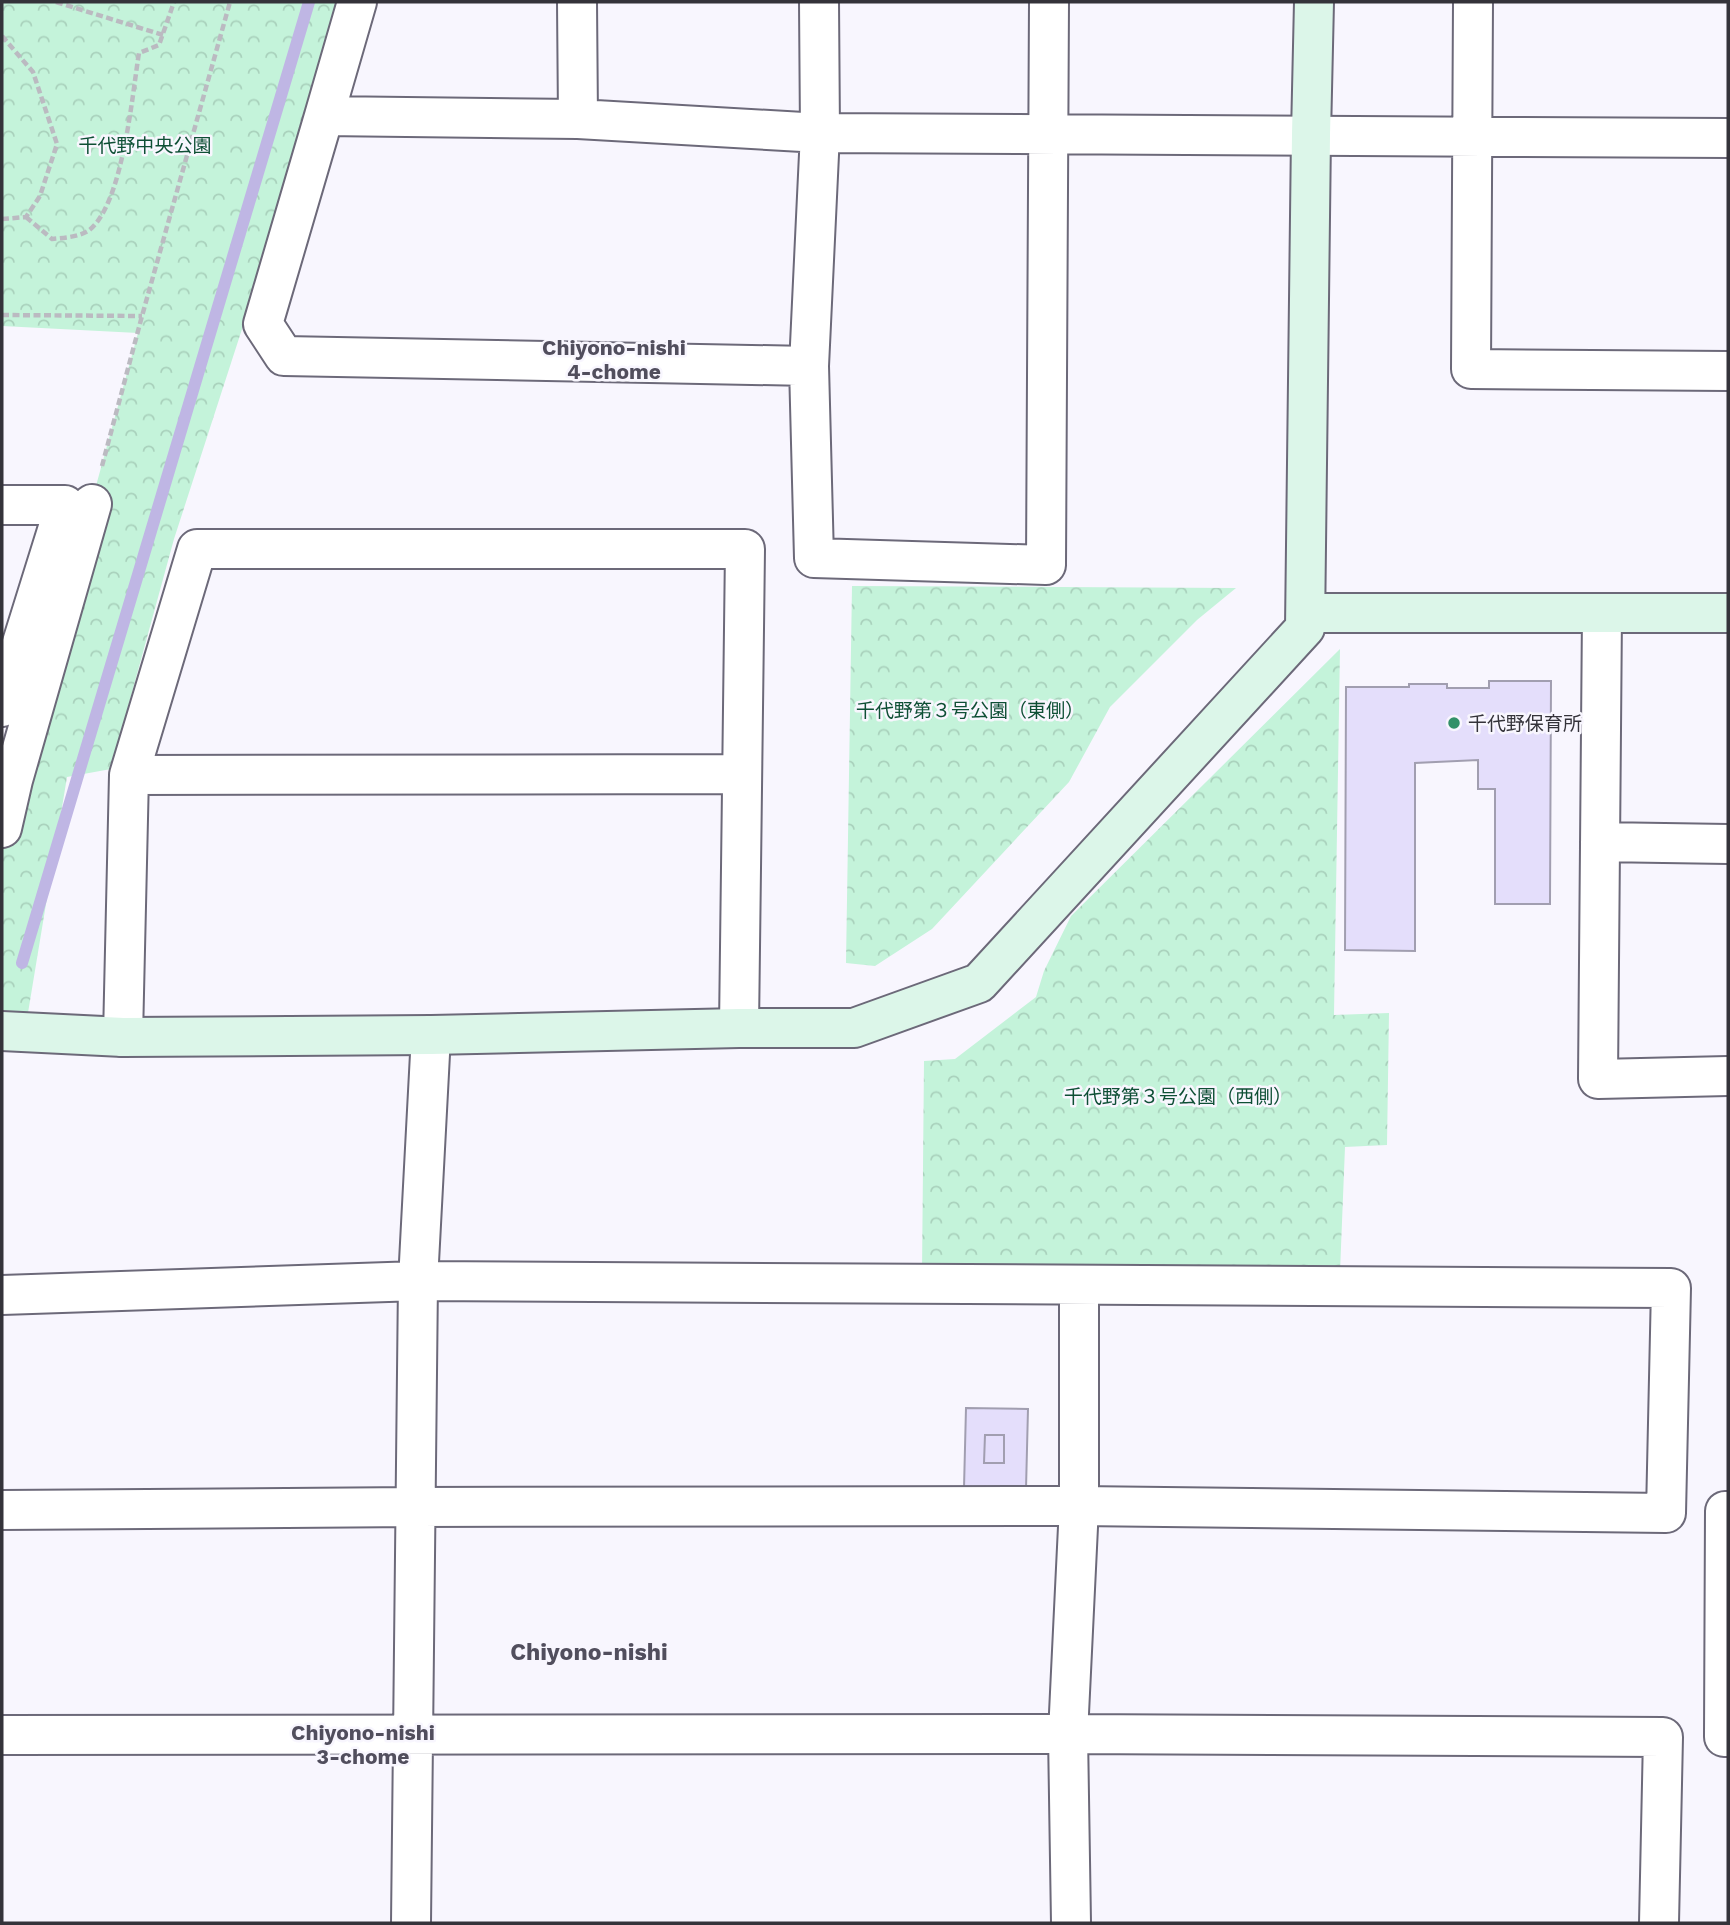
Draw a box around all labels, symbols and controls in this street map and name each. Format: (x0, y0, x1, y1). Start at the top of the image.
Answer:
park label: 千代野中央公園 (78, 134, 212, 157)
district label: Chiyono-nishi 4-chome (542, 335, 686, 384)
park label: 千代野第３号公園（東側） (856, 699, 1084, 722)
place label: 千代野保育所 (1468, 712, 1582, 735)
marker: 千代野保育所 (1446, 715, 1462, 731)
park label: 千代野第３号公園（西側） (1064, 1085, 1292, 1108)
district label: Chiyono-nishi (510, 1639, 668, 1666)
district label: Chiyono-nishi 3-chome (291, 1720, 435, 1769)

